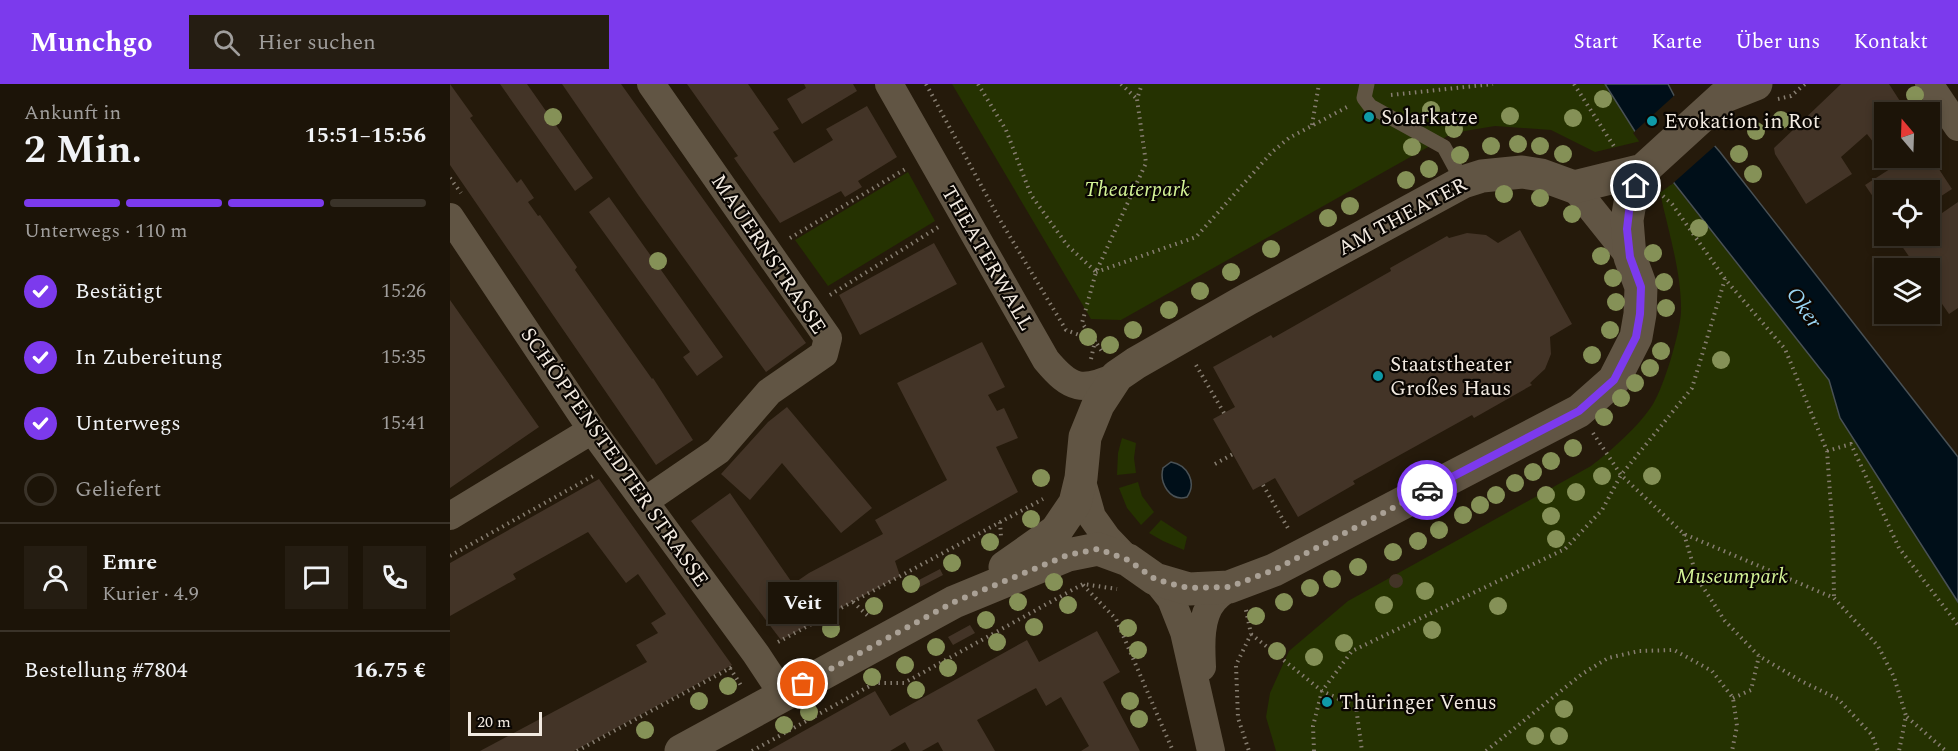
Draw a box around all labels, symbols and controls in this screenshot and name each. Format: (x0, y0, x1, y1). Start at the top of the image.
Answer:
search box (189, 15, 609, 69)
text: Munchgo (30, 21, 153, 64)
icon: search (210, 26, 243, 59)
text: Hier suchen (258, 26, 376, 59)
text: Start (1573, 26, 1618, 58)
text: Karte (1651, 26, 1702, 58)
text: Über uns (1735, 26, 1820, 58)
text: Kontakt (1853, 26, 1928, 58)
text: Ankunft in (24, 98, 121, 128)
place label: Solarkatze (1381, 102, 1478, 134)
north arrow (1874, 102, 1940, 168)
map controls (1874, 102, 1940, 324)
place label: Evokation in Rot (1664, 106, 1820, 138)
marker: Solarkatze (1362, 110, 1376, 124)
marker: Evokation in Rot (1645, 114, 1659, 128)
text: 15:51–15:56 (304, 119, 426, 152)
text: 2 Min. (24, 121, 142, 180)
pin (1610, 160, 1661, 211)
street label: MAUERNSTRASSE (703, 168, 834, 341)
street label: AM THEATER (1332, 169, 1473, 265)
icon: home (1619, 169, 1652, 202)
park label: Theaterpark (1084, 174, 1190, 206)
street label: THEATERWALL (932, 180, 1042, 337)
button: locate (1874, 180, 1940, 246)
text: Unterwegs · 110 m (24, 216, 187, 246)
button: layers (1874, 258, 1940, 324)
icon: check (24, 275, 57, 308)
text: Bestätigt (75, 275, 163, 308)
text: 15:26 (381, 276, 426, 306)
water label: Oker (1778, 280, 1830, 336)
street label: SCHÖPPENSTEDTER STRASSE (512, 321, 716, 594)
icon: check (24, 341, 57, 374)
text: In Zubereitung (75, 341, 223, 374)
text: 15:35 (381, 342, 426, 372)
place label: Staatstheater Großes Haus (1390, 349, 1512, 405)
marker: Staatstheater Großes Haus (1371, 369, 1385, 383)
icon: check (24, 407, 57, 440)
text: Unterwegs (75, 407, 181, 440)
text: 15:41 (381, 408, 426, 438)
courier (1397, 460, 1457, 520)
text: Geliefert (75, 473, 161, 506)
icon: car (1411, 474, 1444, 507)
button: person (24, 546, 87, 609)
text: Emre (102, 546, 157, 579)
button: chat (285, 546, 348, 609)
button: phone (363, 546, 426, 609)
park label: Museumpark (1676, 561, 1788, 593)
text: Kurier · 4.9 (102, 579, 199, 609)
callout: Veit (768, 582, 838, 624)
text: Veit (783, 588, 822, 618)
text: Bestellung #7804 (24, 654, 188, 687)
text: 16.75 € (353, 654, 426, 687)
pin (777, 658, 828, 709)
icon: bag (786, 667, 819, 700)
place label: Thüringer Venus (1339, 687, 1497, 719)
marker: Thüringer Venus (1320, 695, 1334, 709)
scale bar (468, 709, 542, 736)
text: 20 m (477, 710, 511, 734)

